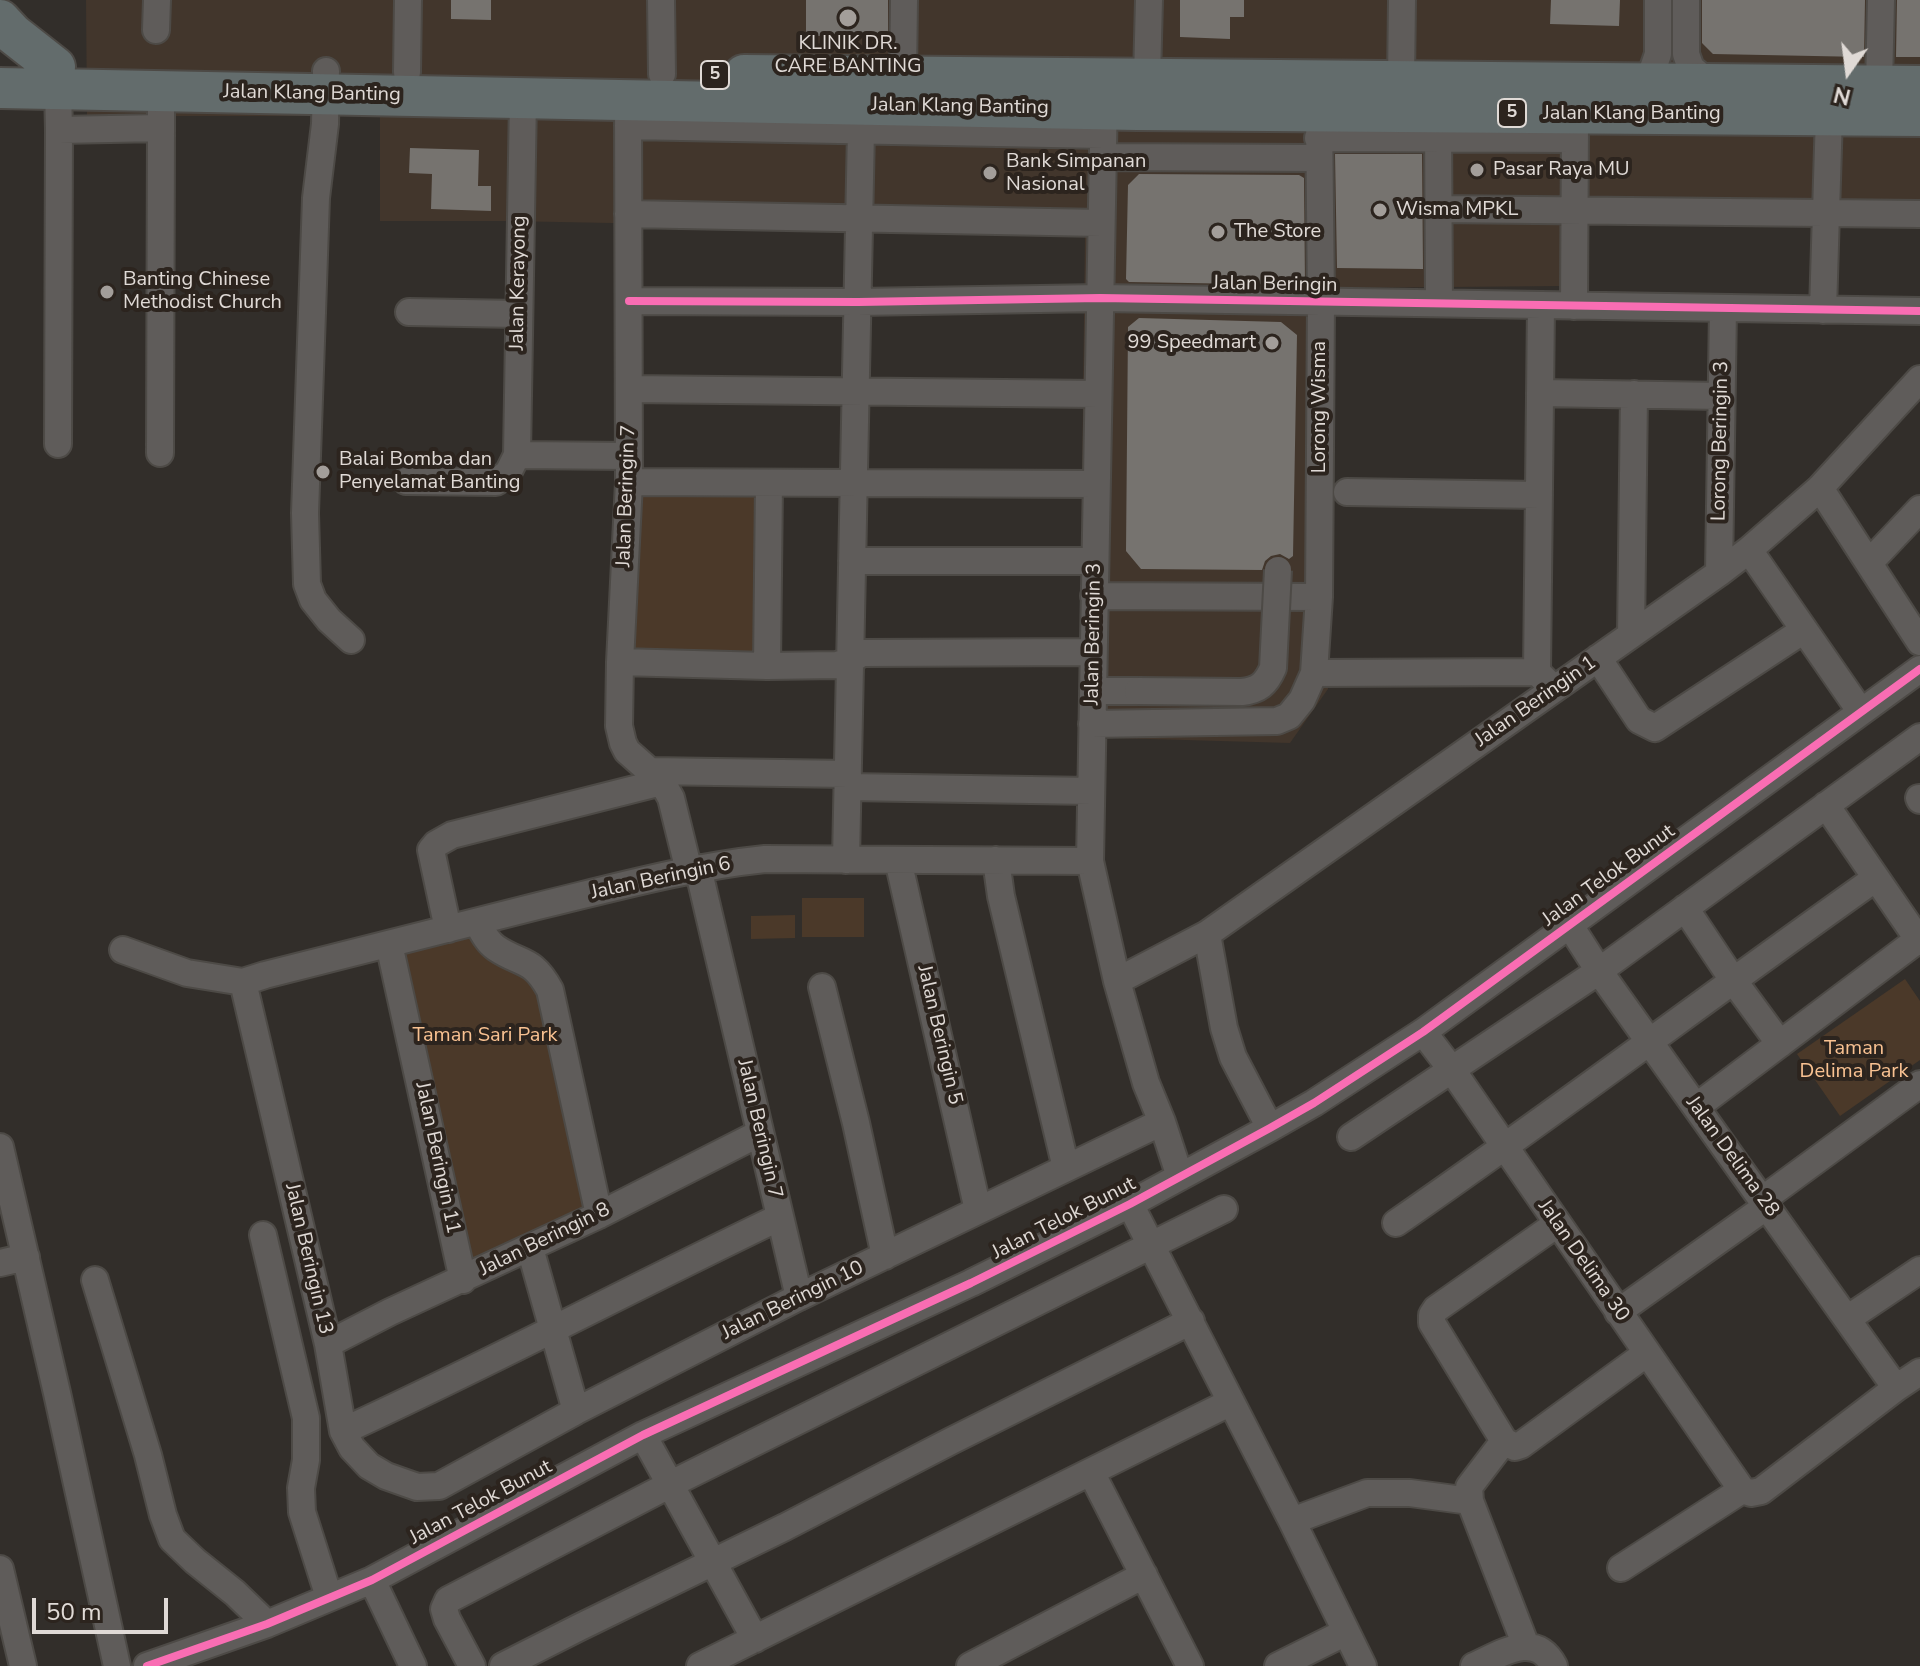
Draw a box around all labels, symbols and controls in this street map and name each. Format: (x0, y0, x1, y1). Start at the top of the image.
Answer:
marker: KLINIK DR. CARE BANTING (837, 7, 859, 29)
place label: KLINIK DR. CARE BANTING (774, 32, 922, 79)
north arrow (1808, 32, 1888, 112)
road number: 5 (701, 61, 729, 89)
text: N (1831, 79, 1854, 112)
street label: Jalan Klang Banting (223, 80, 401, 108)
street label: Jalan Klang Banting (871, 93, 1049, 121)
road number: 5 (1498, 99, 1526, 127)
street label: Jalan Klang Banting (1543, 102, 1721, 126)
place label: Bank Simpanan Nasional (1006, 150, 1146, 197)
place label: Pasar Raya MU (1493, 158, 1630, 182)
marker: Pasar Raya MU (1468, 161, 1486, 179)
marker: Bank Simpanan Nasional (981, 164, 999, 182)
place label: Wisma MPKL (1396, 198, 1518, 222)
marker: Wisma MPKL (1371, 201, 1389, 219)
street label: Jalan Kerayong (506, 215, 532, 351)
place label: The Store (1234, 220, 1321, 244)
marker: The Store (1209, 223, 1227, 241)
place label: Banting Chinese Methodist Church (123, 268, 282, 315)
street label: Jalan Beringin (1212, 272, 1338, 298)
marker: Banting Chinese Methodist Church (98, 283, 116, 301)
place label: 99 Speedmart (1128, 331, 1256, 355)
marker: 99 Speedmart (1263, 334, 1281, 352)
street label: Lorong Wisma (1308, 341, 1332, 473)
street label: Lorong Beringin 3 (1708, 361, 1734, 521)
street label: Jalan Beringin 7 (613, 424, 641, 568)
place label: Balai Bomba dan Penyelamat Banting (339, 448, 520, 495)
marker: Balai Bomba dan Penyelamat Banting (314, 463, 332, 481)
street label: Jalan Beringin 3 (1081, 563, 1107, 705)
street label: Jalan Beringin 1 (1471, 651, 1601, 753)
street label: Jalan Telok Bunut (1538, 820, 1680, 932)
street label: Jalan Beringin 6 (589, 852, 733, 906)
street label: Jalan Beringin 5 (911, 963, 967, 1107)
park label: Taman Sari Park (412, 1024, 558, 1048)
park label: Taman Delima Park (1800, 1037, 1908, 1084)
street label: Jalan Beringin 7 (731, 1057, 787, 1201)
street label: Jalan Beringin 11 (409, 1080, 465, 1236)
street label: Jalan Delima 28 (1680, 1092, 1784, 1222)
street label: Jalan Telok Bunut (988, 1173, 1140, 1265)
street label: Jalan Beringin 13 (279, 1181, 337, 1337)
street label: Jalan Delima 30 (1532, 1196, 1634, 1326)
street label: Jalan Beringin 8 (476, 1198, 614, 1282)
street label: Jalan Beringin 10 (718, 1256, 868, 1346)
street label: Jalan Telok Bunut (406, 1455, 556, 1551)
scale bar (36, 1582, 172, 1632)
text: 50 m (46, 1596, 102, 1628)

